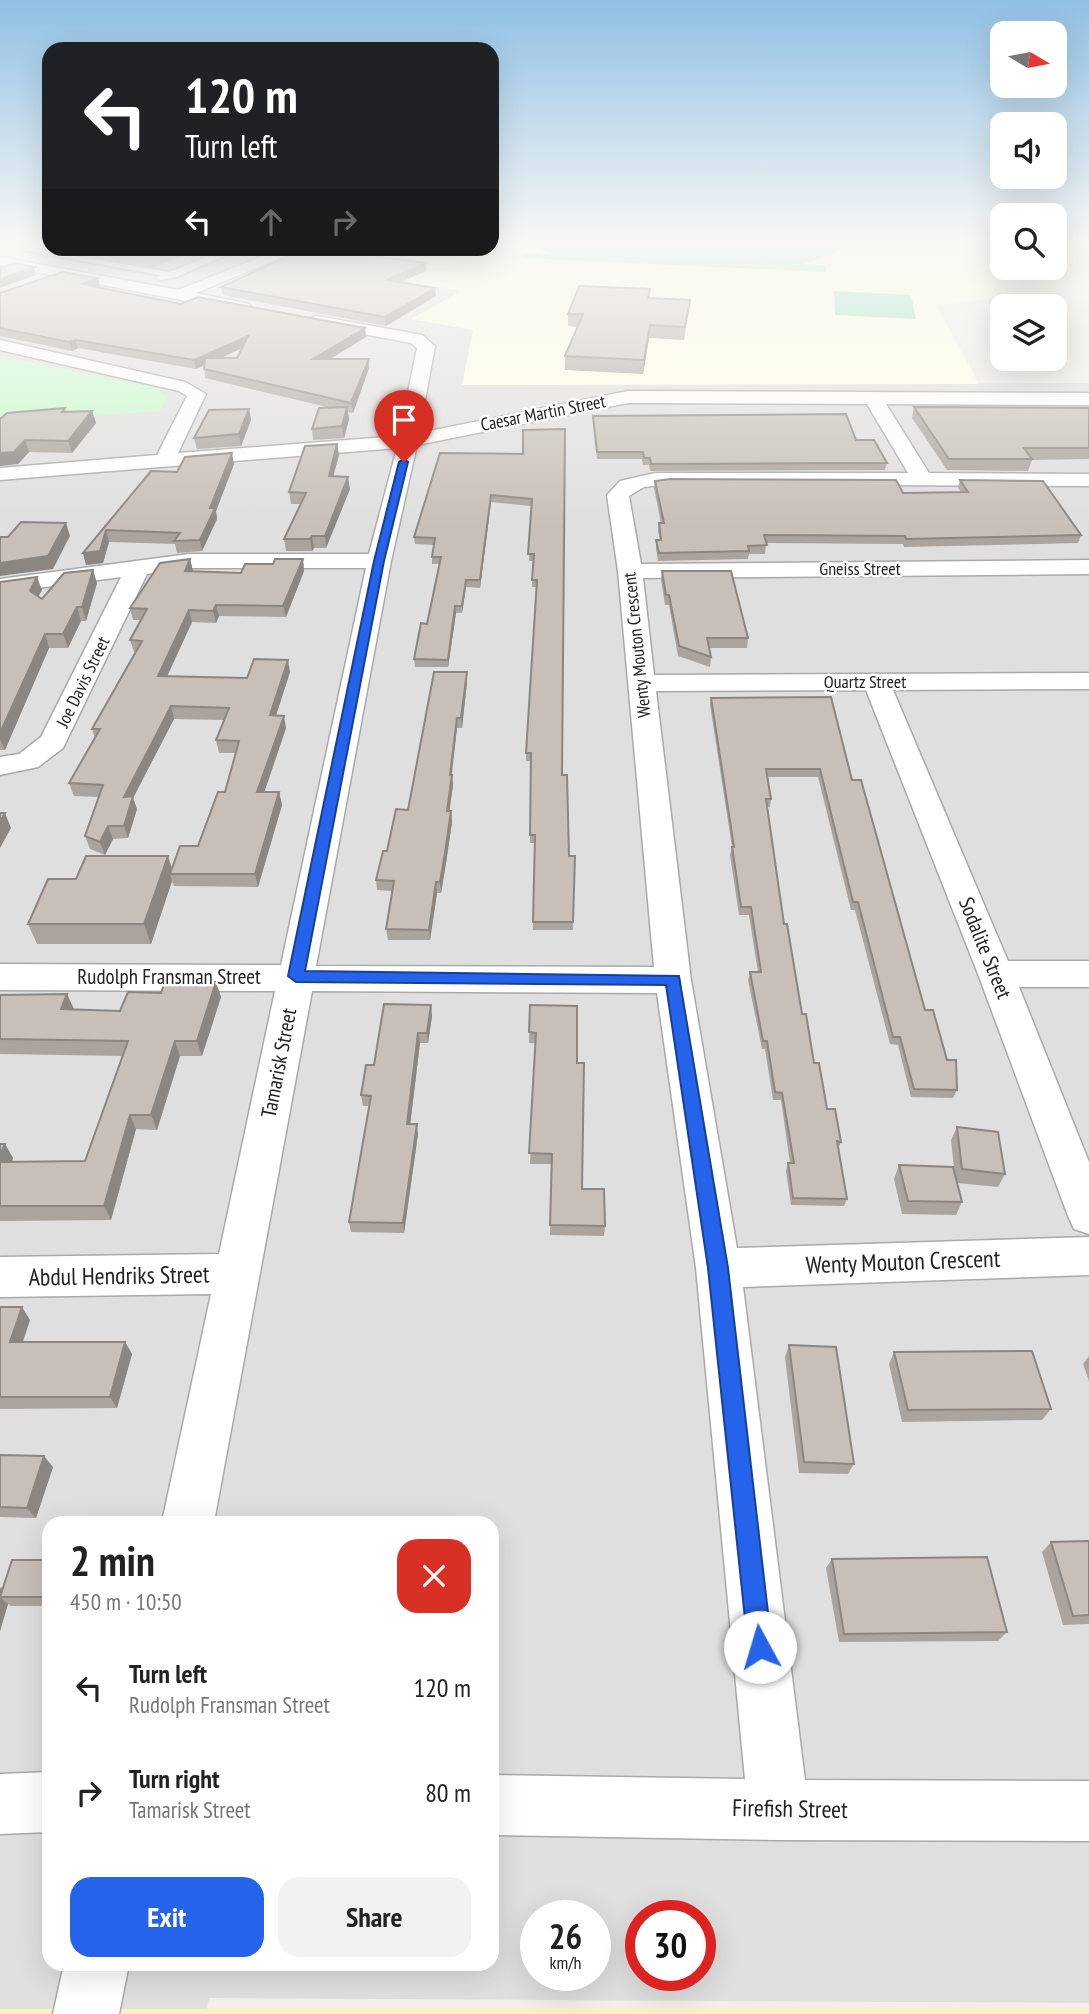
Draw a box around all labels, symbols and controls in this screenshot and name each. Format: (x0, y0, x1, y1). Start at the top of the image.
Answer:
north arrow (990, 21, 1068, 98)
map controls (990, 21, 1067, 371)
text: 120 m (185, 63, 298, 127)
icon: left (70, 70, 161, 161)
button: sound (990, 112, 1067, 189)
text: Turn left (185, 125, 277, 167)
icon: left (179, 203, 217, 241)
icon: ahead (252, 203, 290, 241)
icon: right (325, 203, 363, 241)
button: search (990, 203, 1067, 280)
button: layers (990, 294, 1067, 371)
street label: Caesar Martin Street (479, 389, 607, 436)
pin (374, 390, 434, 462)
icon: arrive (385, 401, 423, 439)
street label: Gneiss Street (819, 557, 901, 580)
street label: Wenty Mouton Crescent (617, 571, 656, 719)
street label: Joe Davis Street (50, 633, 114, 732)
street label: Quartz Street (824, 670, 906, 693)
street label: Sodalite Street (953, 893, 1018, 1003)
street label: Rudolph Fransman Street (77, 963, 261, 990)
street label: Tamarisk Street (255, 1006, 302, 1120)
street label: Wenty Mouton Crescent (805, 1243, 1001, 1280)
street label: Abdul Hendriks Street (28, 1258, 210, 1293)
text: 2 min (70, 1533, 155, 1588)
button: close (397, 1539, 471, 1613)
text: 450 m · 10:50 (70, 1587, 182, 1616)
position arrow (723, 1610, 797, 1684)
text: Turn left (129, 1657, 207, 1690)
icon: left (70, 1669, 108, 1707)
text: 120 m (413, 1671, 471, 1704)
text: Rudolph Fransman Street (129, 1690, 330, 1719)
text: Turn right (129, 1762, 220, 1795)
icon: right (70, 1774, 108, 1812)
text: 80 m (425, 1776, 471, 1809)
street label: Firefish Street (732, 1792, 848, 1825)
text: Tamarisk Street (129, 1795, 251, 1824)
button: Exit (70, 1877, 264, 1957)
button: Share (278, 1877, 471, 1957)
speed limit sign: 30 (625, 1900, 716, 1991)
text: 26 (549, 1913, 582, 1959)
text: km/h (550, 1951, 581, 1974)

